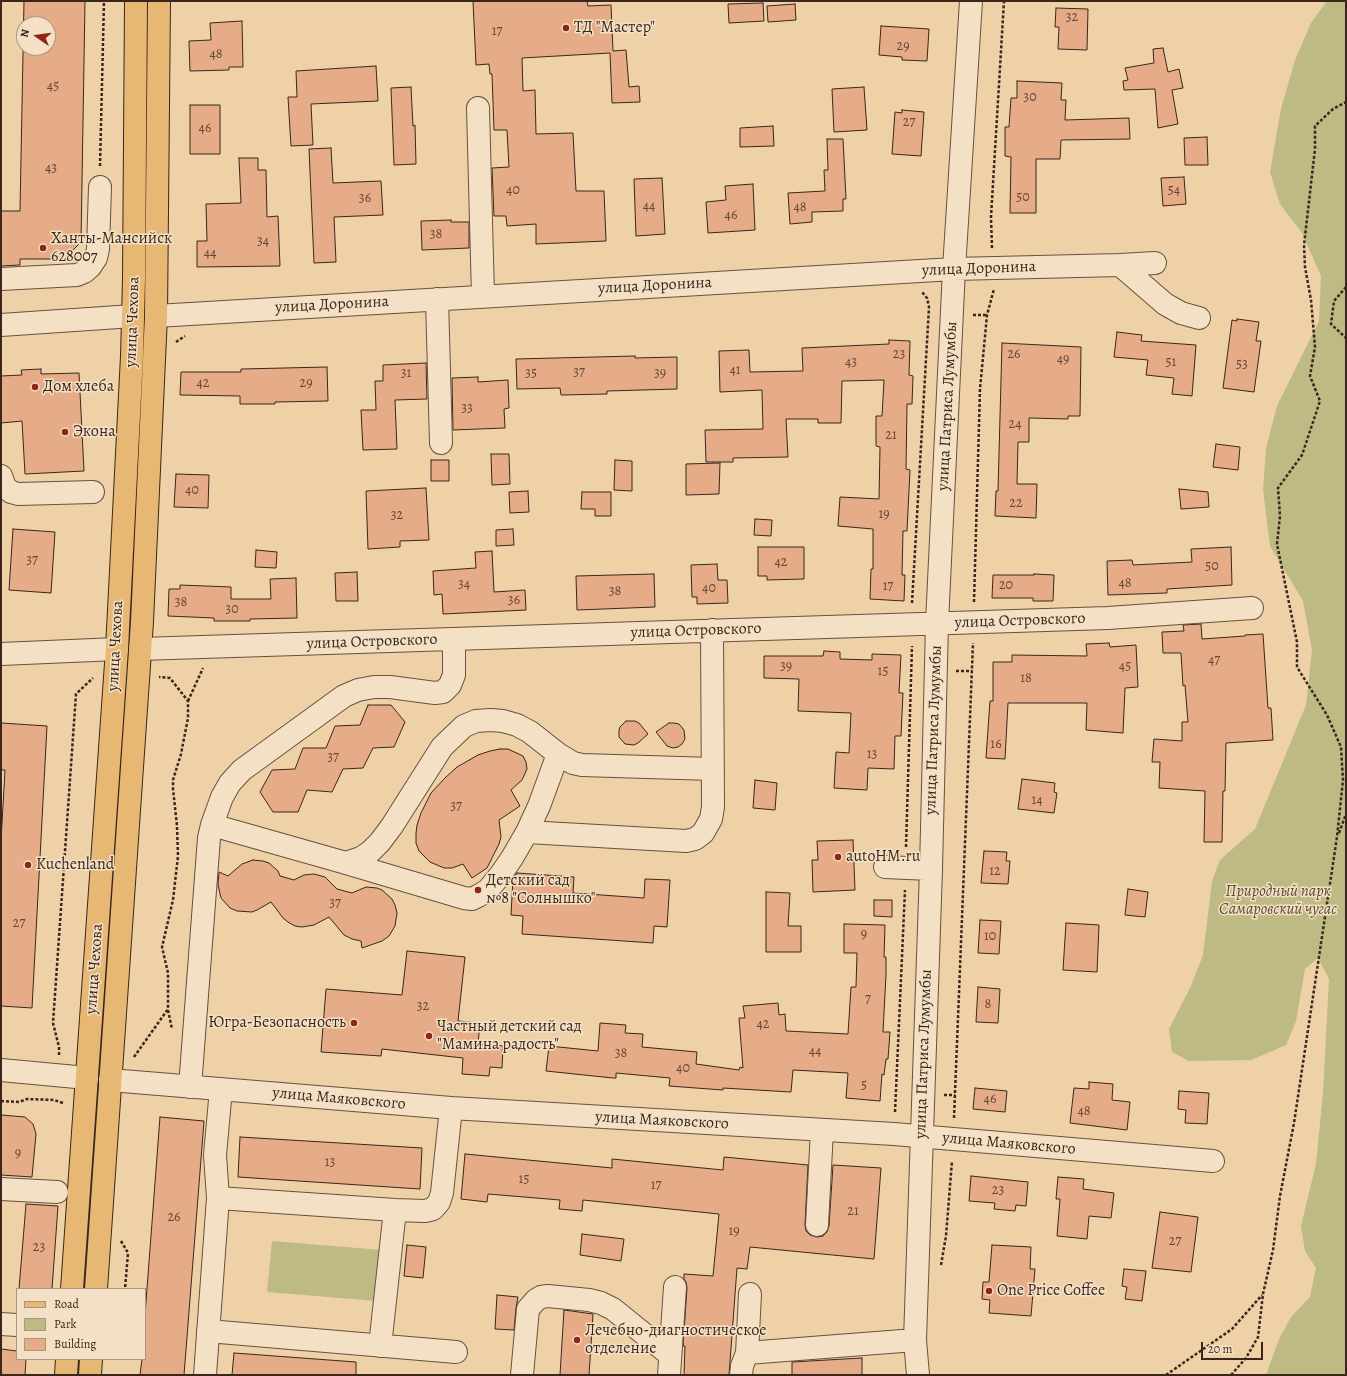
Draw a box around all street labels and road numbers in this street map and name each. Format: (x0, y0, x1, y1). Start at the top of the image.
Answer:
street label: улица Доронина (922, 257, 1036, 281)
street label: улица Доронина (597, 273, 713, 299)
street label: улица Чехова (122, 276, 144, 368)
street label: улица Доронина (274, 292, 390, 318)
street label: улица Патриса Лумумбы (934, 321, 962, 491)
street label: улица Чехова (104, 600, 128, 692)
street label: улица Островского (954, 609, 1086, 633)
street label: улица Островского (630, 619, 762, 643)
street label: улица Островского (306, 630, 438, 654)
street label: улица Патриса Лумумбы (921, 645, 947, 815)
street label: улица Чехова (82, 923, 108, 1015)
street label: улица Патриса Лумумбы (911, 969, 937, 1139)
street label: улица Маяковского (271, 1084, 407, 1114)
street label: улица Маяковского (595, 1108, 729, 1134)
street label: улица Маяковского (941, 1129, 1077, 1159)

